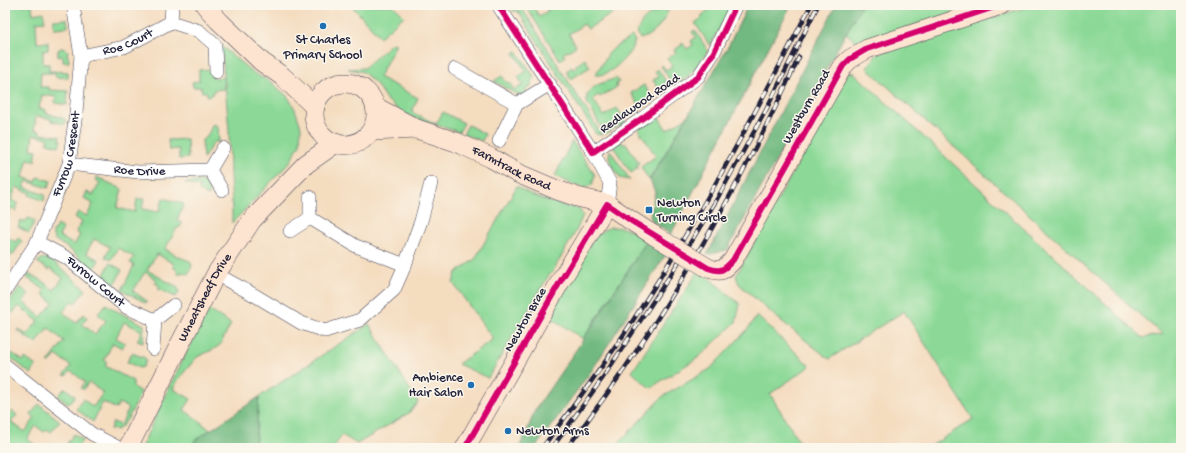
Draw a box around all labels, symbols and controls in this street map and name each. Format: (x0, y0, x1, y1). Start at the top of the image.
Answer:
marker: St Charles Primary School (318, 21, 328, 31)
street label: Roe Court (101, 25, 157, 59)
place label: St Charles Primary School (283, 33, 363, 63)
street label: Westburn Road (780, 66, 835, 147)
street label: Redlawood Road (597, 70, 684, 137)
street label: Furrow Crescent (49, 109, 84, 200)
street label: Farmtrack Road (468, 142, 554, 195)
street label: Roe Drive (113, 162, 166, 180)
place label: Newton Turning Circle (656, 196, 727, 226)
marker: Newton Turning Circle (644, 205, 654, 215)
street label: Wheatsheaf Drive (175, 250, 235, 344)
street label: Furrow Court (62, 252, 129, 311)
street label: Newton Brae (502, 285, 551, 355)
place label: Ambience Hair Salon (409, 371, 464, 401)
marker: Ambience Hair Salon (466, 380, 476, 390)
place label: Newton Arms (516, 424, 590, 439)
marker: Newton Arms (503, 426, 513, 436)

